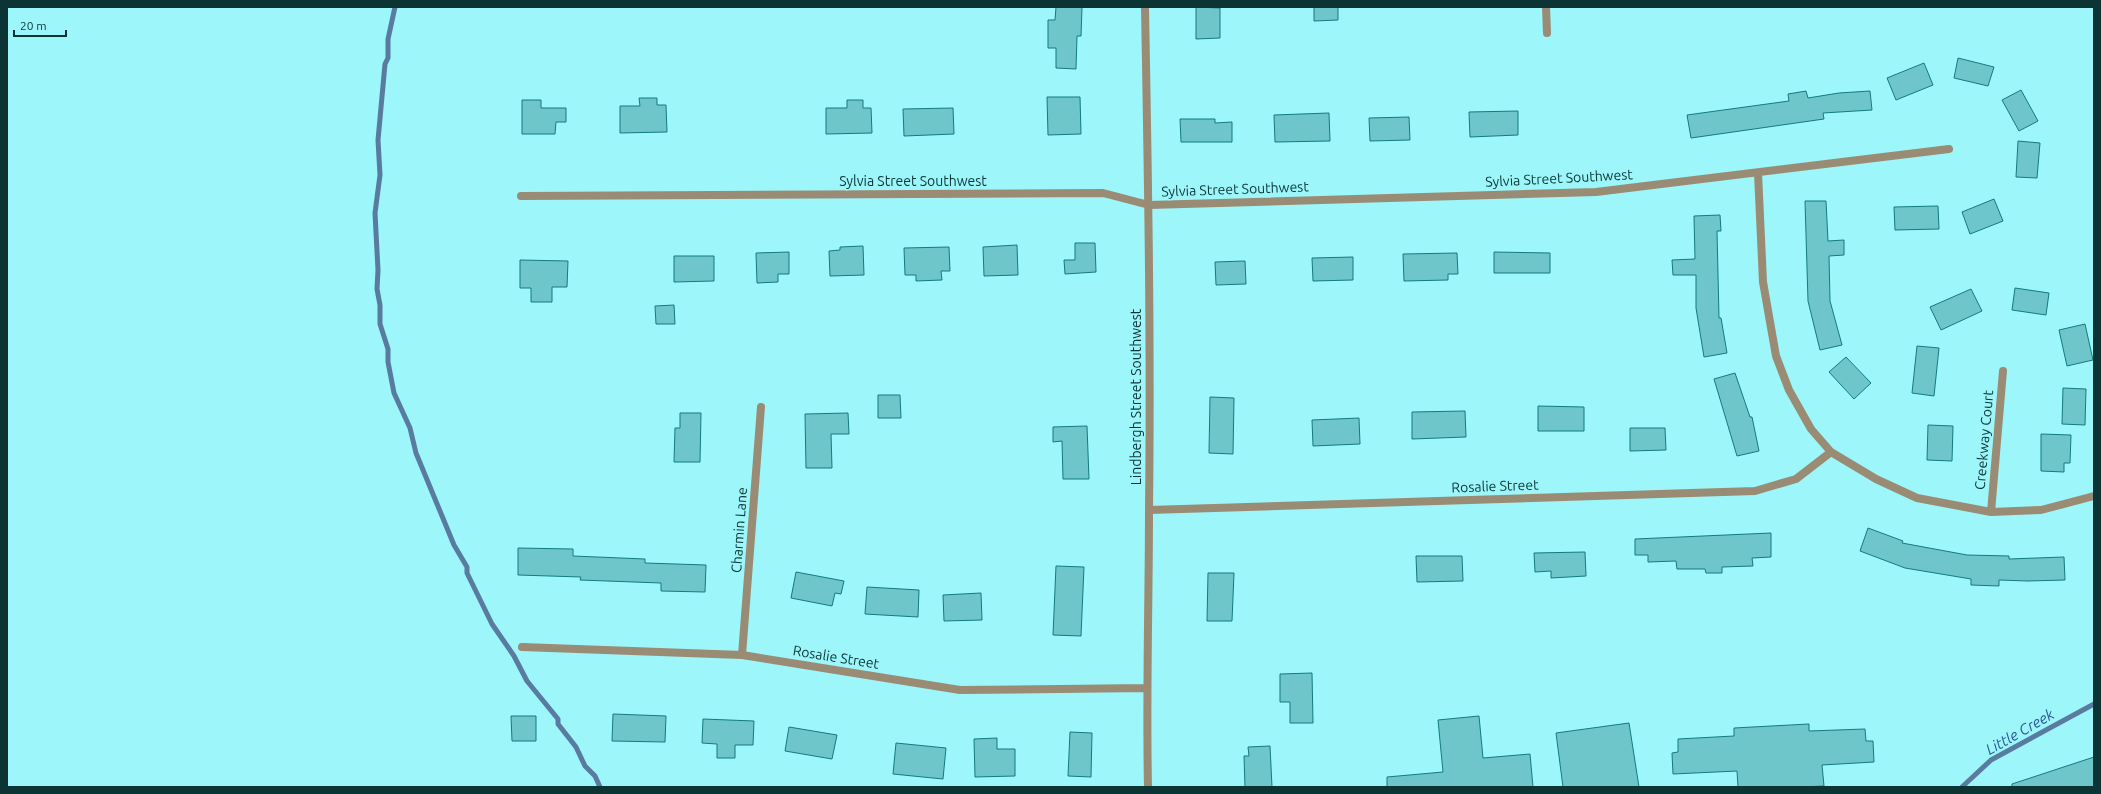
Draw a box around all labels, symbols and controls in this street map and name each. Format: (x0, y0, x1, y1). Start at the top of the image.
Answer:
scale bar (14, 12, 66, 38)
text: 20 m (20, 19, 47, 32)
street label: Sylvia Street Southwest (1485, 166, 1634, 190)
street label: Sylvia Street Southwest (839, 173, 987, 189)
street label: Sylvia Street Southwest (1161, 178, 1310, 200)
street label: Lindbergh Street Southwest (1128, 308, 1144, 485)
street label: Creekway Court (1972, 389, 1996, 490)
street label: Rosalie Street (1451, 476, 1539, 496)
street label: Charmin Lane (728, 487, 750, 573)
street label: Rosalie Street (792, 642, 881, 672)
water label: Little Creek (1983, 705, 2057, 758)

